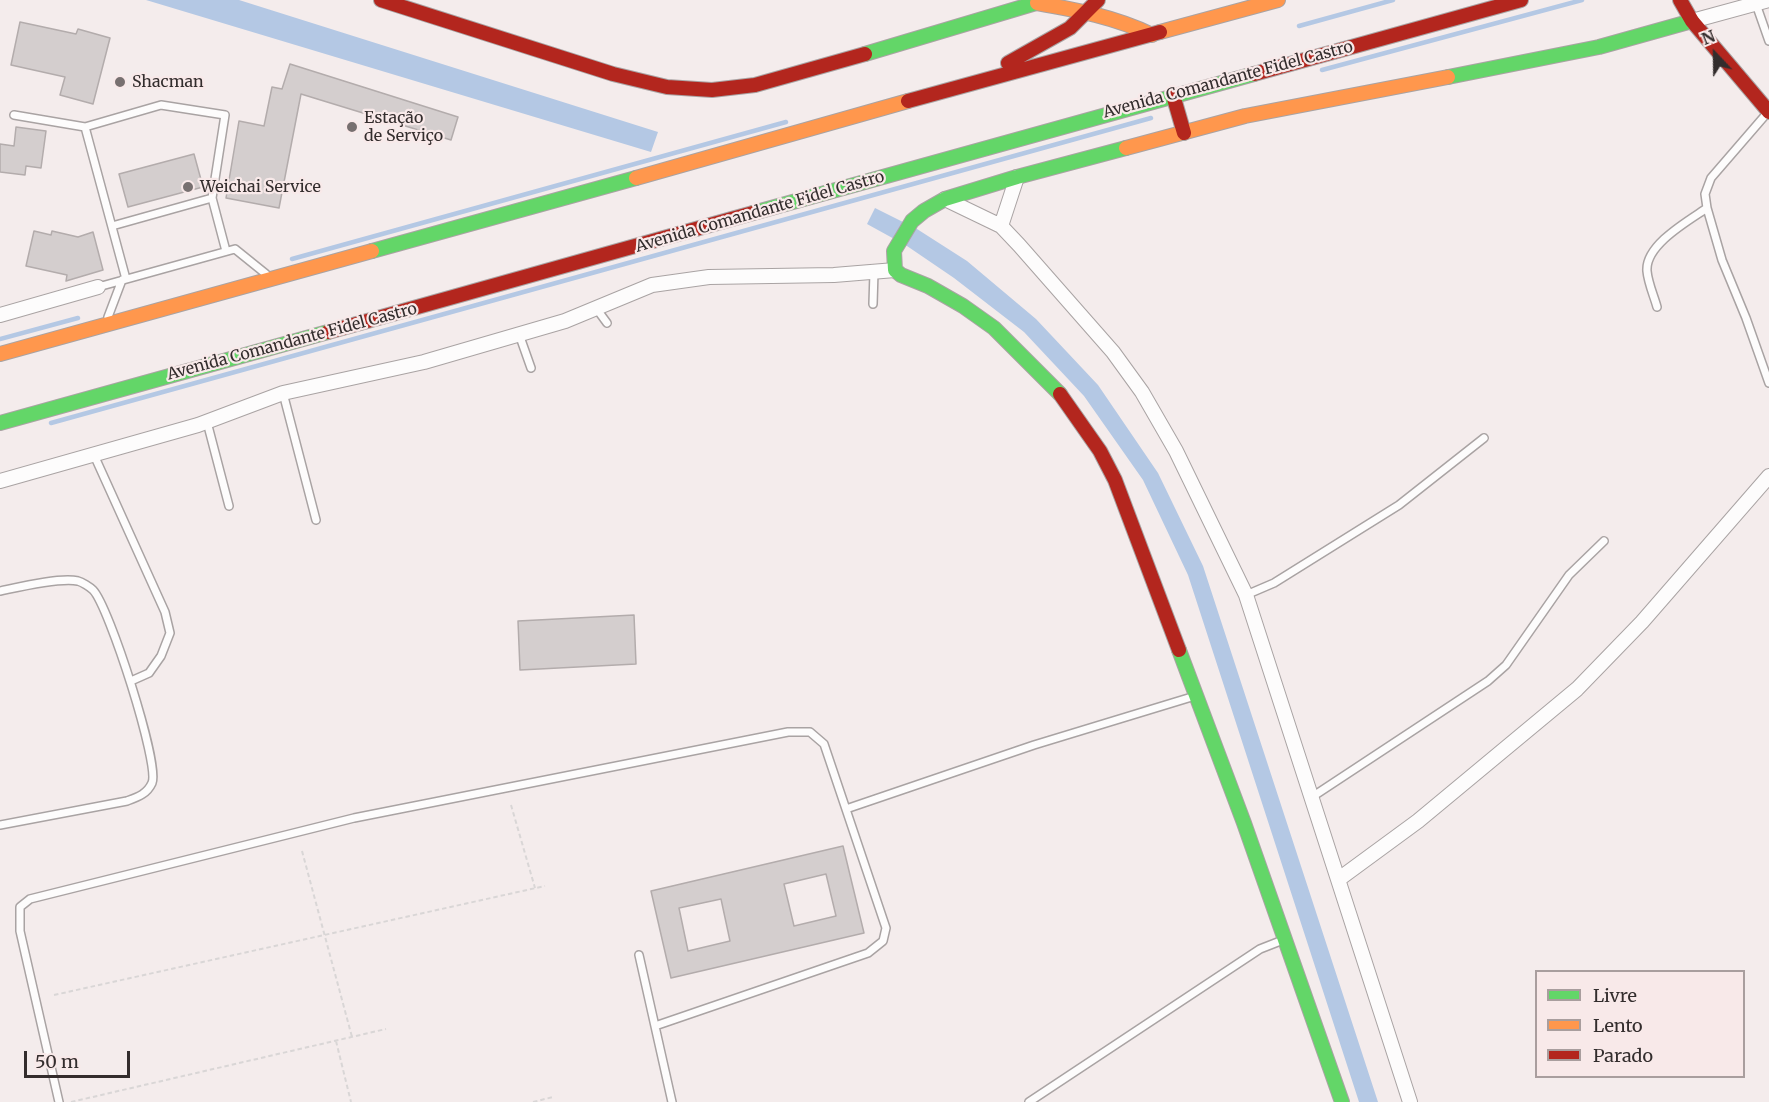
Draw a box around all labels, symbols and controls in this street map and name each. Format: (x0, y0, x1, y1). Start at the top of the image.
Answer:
north arrow (1685, 24, 1745, 84)
text: N (1699, 26, 1718, 49)
street label: Avenida Comandante Fidel Castro (1101, 37, 1355, 123)
place label: Shacman (132, 72, 204, 92)
marker: Shacman (113, 75, 127, 89)
place label: Estação de Serviço (364, 108, 443, 146)
marker: Estação de Serviço (345, 120, 359, 134)
street label: Avenida Comandante Fidel Castro (633, 167, 887, 257)
place label: Weichai Service (200, 177, 321, 197)
marker: Weichai Service (181, 180, 195, 194)
street label: Avenida Comandante Fidel Castro (165, 299, 419, 385)
legend (1535, 970, 1745, 1078)
text: Livre (1593, 984, 1637, 1007)
text: Lento (1593, 1014, 1643, 1037)
scale bar (27, 1039, 134, 1077)
text: Parado (1593, 1044, 1653, 1067)
text: 50 m (35, 1050, 79, 1073)

